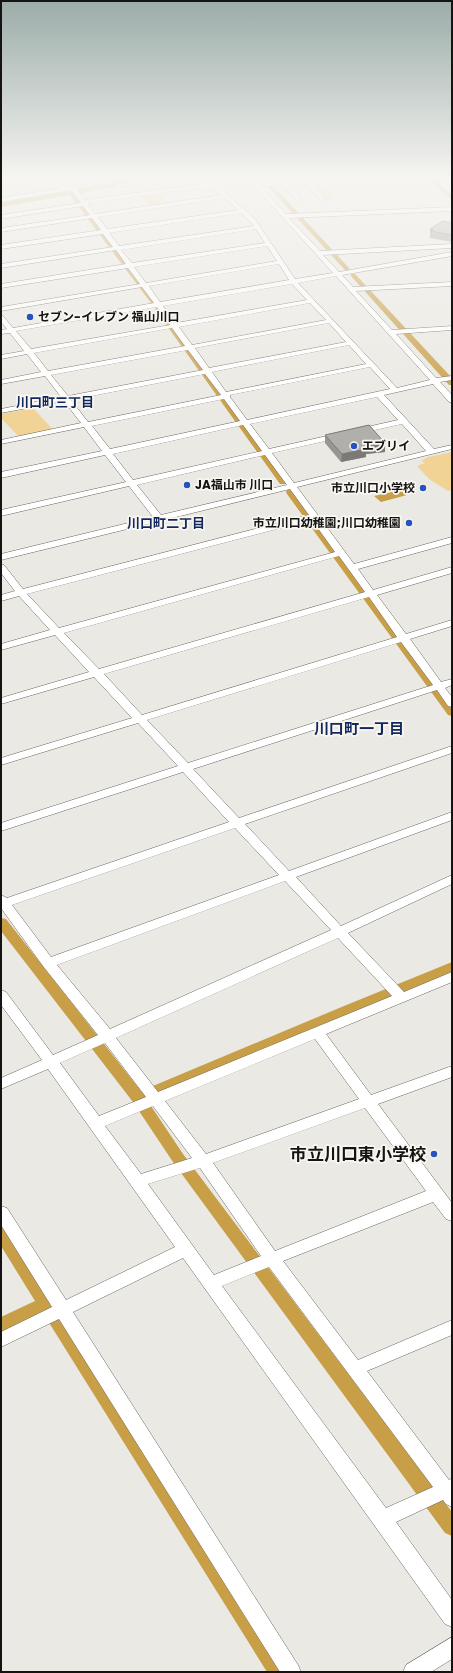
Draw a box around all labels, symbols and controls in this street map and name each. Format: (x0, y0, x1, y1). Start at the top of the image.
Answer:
place label: セブン-イレブン 福山川口 (38, 308, 180, 325)
marker: セブン-イレブン 福山川口 (25, 312, 35, 322)
district label: 川口町三丁目 (16, 393, 94, 412)
place label: エブリイ (362, 437, 410, 454)
marker: エブリイ (349, 441, 359, 451)
place label: JA福山市 川口 (195, 476, 273, 493)
place label: 市立川口小学校 (331, 479, 415, 496)
marker: JA福山市 川口 (182, 480, 192, 490)
marker: 市立川口小学校 (418, 483, 428, 493)
district label: 川口町二丁目 (127, 514, 205, 533)
place label: 市立川口幼稚園;川口幼稚園 (253, 514, 401, 531)
marker: 市立川口幼稚園;川口幼稚園 (404, 518, 414, 528)
district label: 川口町一丁目 (314, 718, 404, 739)
place label: 市立川口東小学校 (290, 1142, 426, 1166)
marker: 市立川口東小学校 (429, 1149, 439, 1159)

